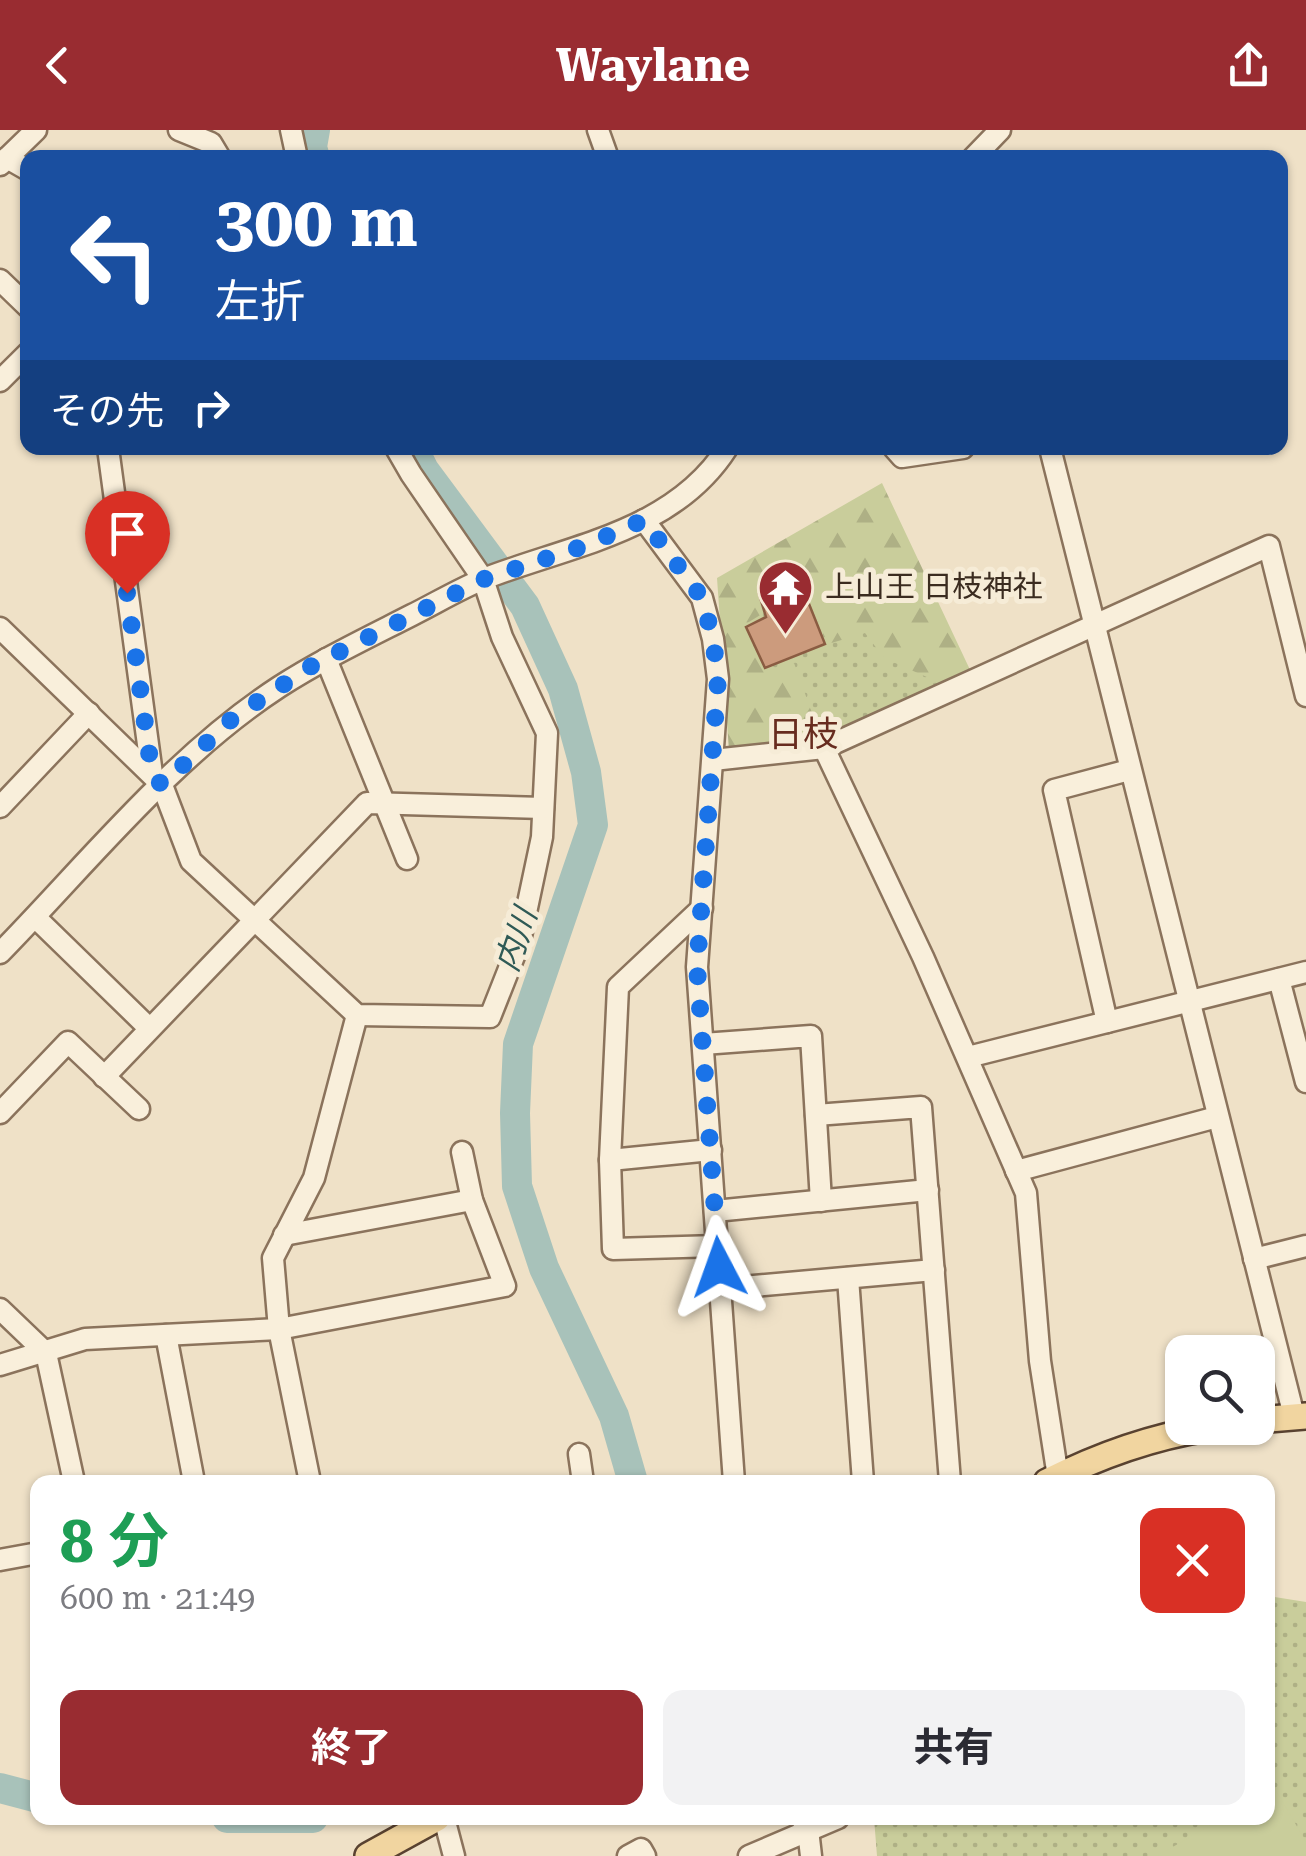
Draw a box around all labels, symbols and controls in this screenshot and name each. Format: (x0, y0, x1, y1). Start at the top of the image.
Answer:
icon: back (30, 38, 85, 93)
icon: share (1221, 38, 1276, 93)
text: Waylane (556, 39, 750, 92)
text: 300 m (215, 181, 418, 263)
icon: left (50, 190, 180, 320)
text: 左折 (215, 275, 305, 328)
icon: right (184, 380, 239, 435)
text: その先 (50, 389, 164, 433)
pin (85, 491, 170, 594)
icon: arrive (100, 506, 155, 561)
temple icon: 上山王 日枝神社 (756, 557, 816, 636)
place label: 上山王 日枝神社 (825, 569, 1043, 604)
district label: 日枝 (768, 714, 838, 755)
water label: 内川 (488, 901, 545, 976)
position arrow (667, 1215, 771, 1319)
map controls (1165, 1335, 1275, 1445)
button: search (1165, 1335, 1275, 1445)
text: 8 分 (60, 1506, 169, 1577)
button: close (1140, 1508, 1245, 1613)
text: 600 m · 21:49 (60, 1579, 255, 1617)
button: 終了 (60, 1690, 643, 1805)
button: 共有 (663, 1690, 1245, 1805)

